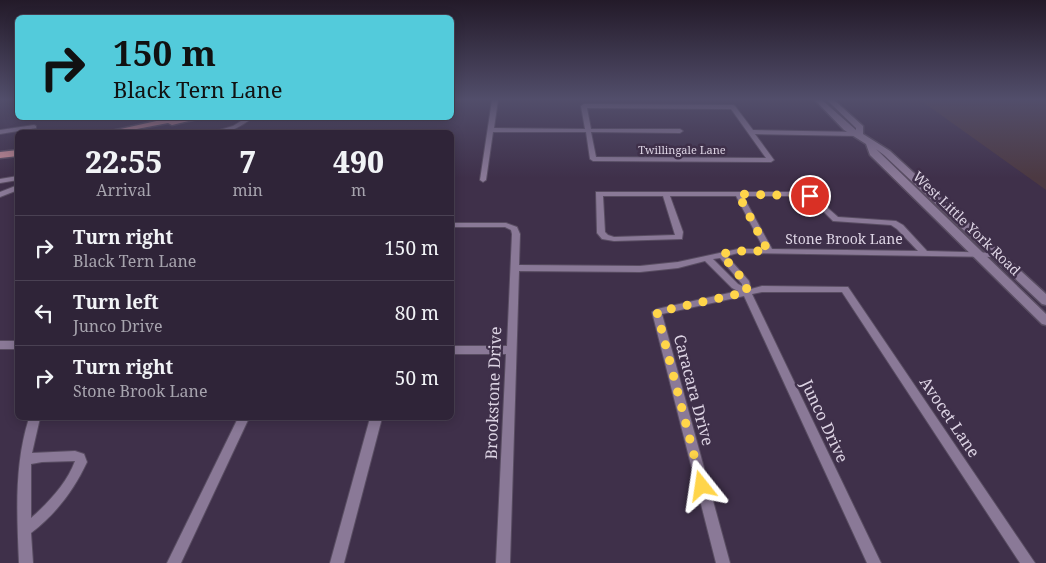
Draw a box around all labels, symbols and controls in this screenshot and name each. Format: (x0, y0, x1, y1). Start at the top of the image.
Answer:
text: 150 m (113, 29, 216, 76)
icon: right (30, 35, 95, 100)
text: Black Tern Lane (113, 74, 283, 104)
text: 22:55 (85, 141, 162, 182)
text: 7 (239, 141, 256, 182)
text: 490 (333, 141, 384, 182)
street label: Twillingale Lane (638, 142, 726, 157)
street label: West Little York Road (909, 167, 1025, 280)
pin (789, 175, 831, 217)
text: Arrival (96, 179, 151, 201)
text: min (232, 179, 263, 201)
text: m (351, 179, 366, 201)
icon: arrive (796, 182, 824, 210)
text: Turn right (73, 224, 173, 250)
street label: Stone Brook Lane (785, 229, 903, 248)
icon: right (30, 234, 58, 262)
text: 150 m (384, 235, 439, 261)
text: Black Tern Lane (73, 250, 196, 272)
text: Turn left (73, 289, 159, 315)
icon: left (30, 299, 58, 327)
text: 80 m (395, 300, 439, 326)
text: Junco Drive (73, 315, 163, 337)
street label: Brookstone Drive (480, 326, 506, 460)
street label: Caracara Drive (669, 332, 719, 448)
text: Turn right (73, 354, 173, 380)
icon: right (30, 364, 58, 392)
text: 50 m (395, 365, 439, 391)
street label: Avocet Lane (915, 372, 985, 462)
street label: Junco Drive (796, 375, 854, 466)
text: Stone Brook Lane (73, 380, 207, 402)
position arrow (675, 459, 727, 511)

